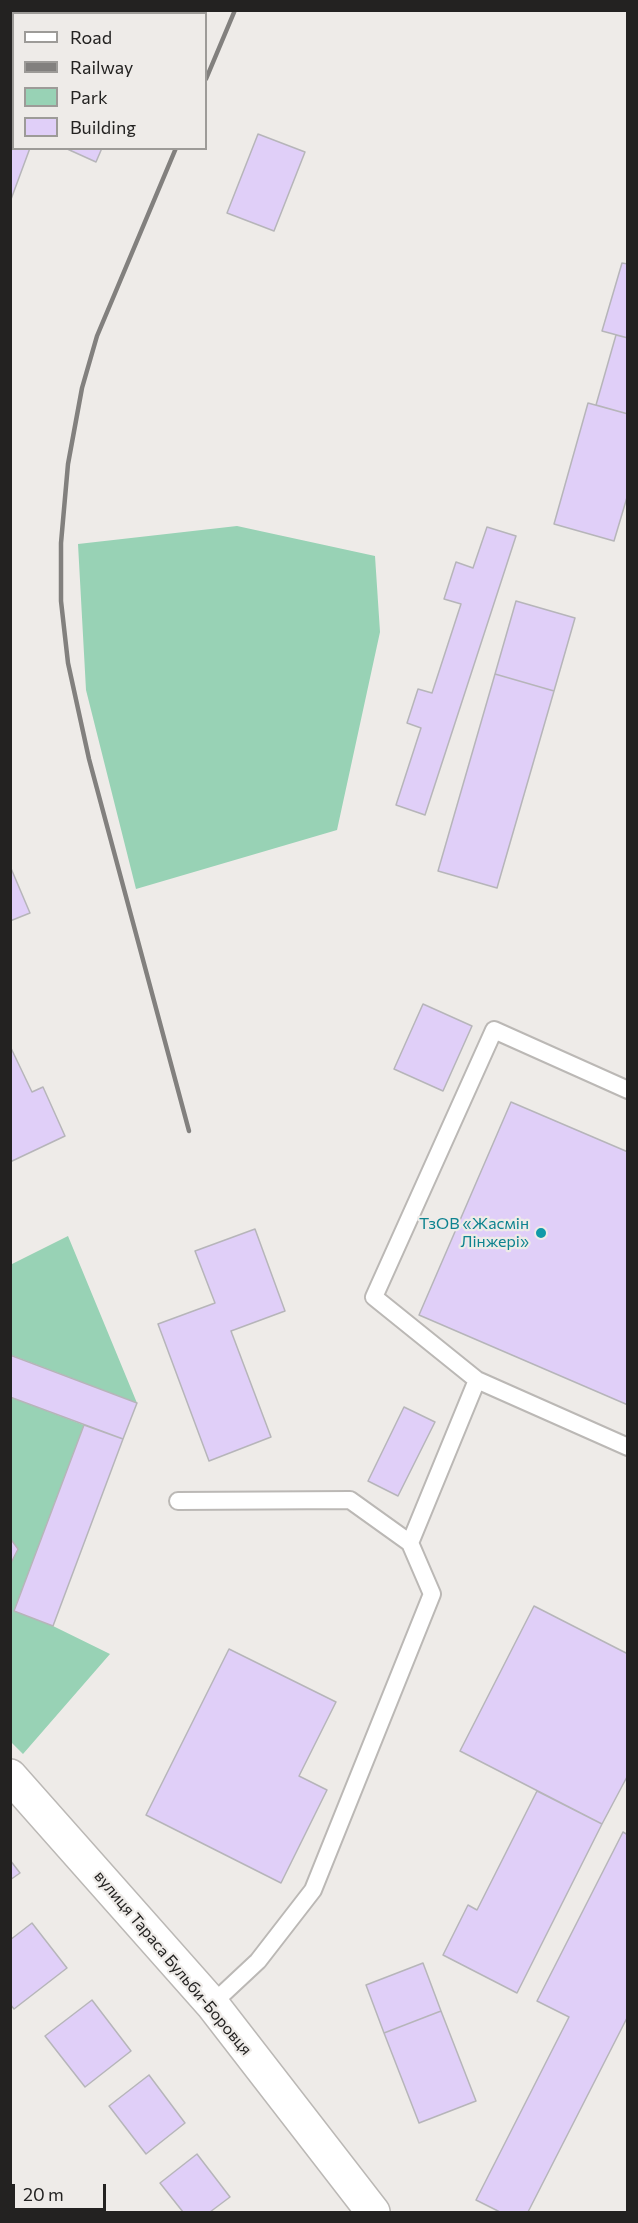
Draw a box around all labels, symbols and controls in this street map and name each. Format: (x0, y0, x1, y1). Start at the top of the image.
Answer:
legend (12, 12, 207, 150)
text: Road (70, 26, 112, 48)
text: Railway (70, 56, 133, 78)
text: Park (70, 86, 108, 108)
text: Building (70, 116, 136, 138)
place label: ТзОВ «Жасмін Лінжері» (419, 1214, 529, 1252)
marker: ТзОВ «Жасмін Лінжері» (534, 1226, 548, 1240)
street label: вулиця Тараса Бульби-Боровця (90, 1867, 256, 2059)
scale bar (15, 2172, 110, 2210)
text: 20 m (23, 2183, 64, 2205)

